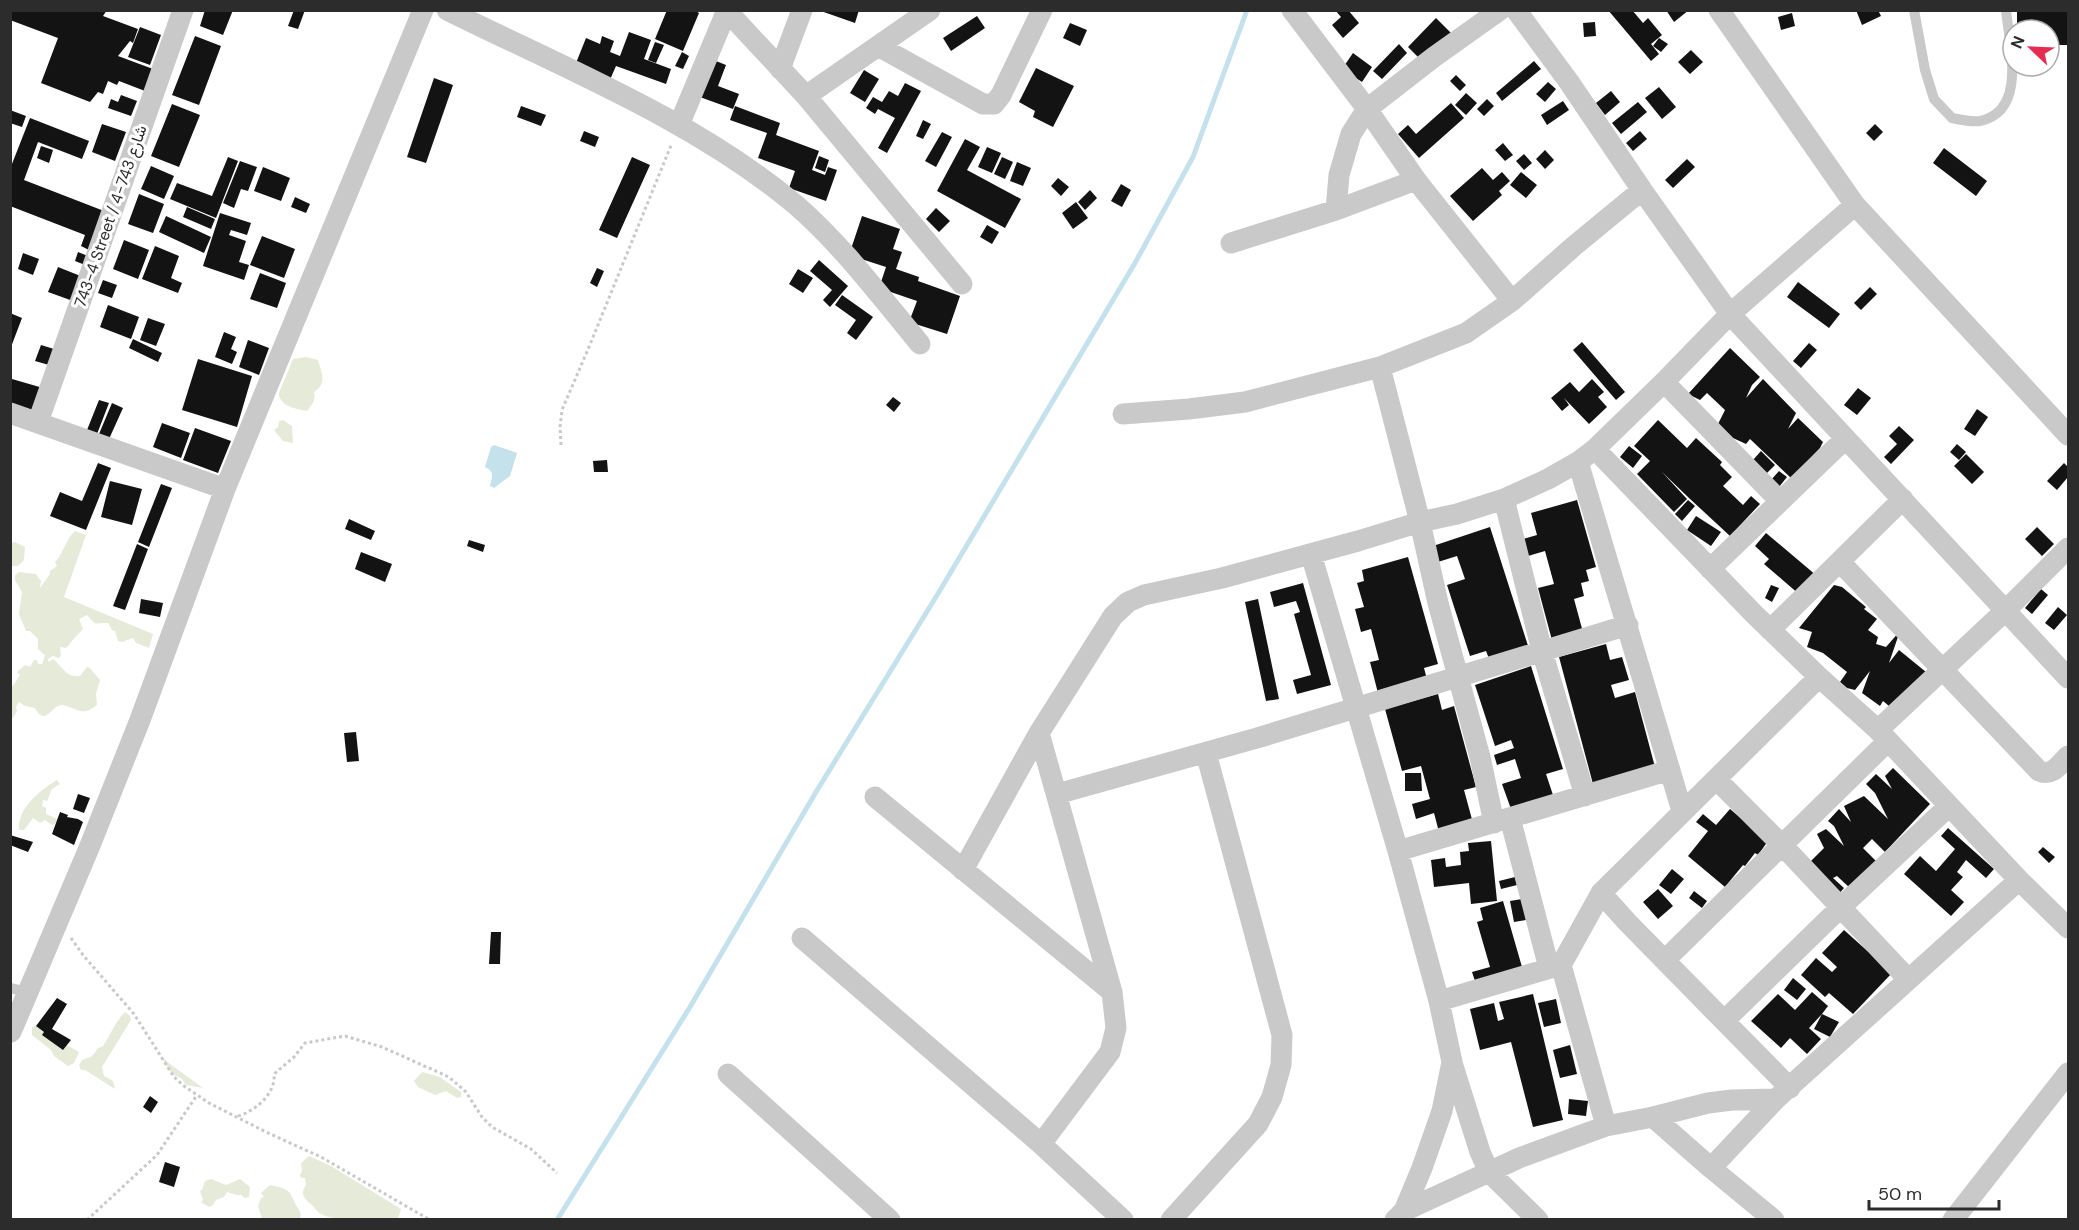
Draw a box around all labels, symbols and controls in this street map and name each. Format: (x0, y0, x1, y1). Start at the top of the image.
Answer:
north arrow (2001, 18, 2061, 78)
text: N (2006, 33, 2030, 52)
street label: 743-4 Street / شارع 743-4 (69, 122, 152, 310)
scale bar (1869, 1173, 2000, 1211)
text: 50 m (1878, 1182, 1922, 1206)

